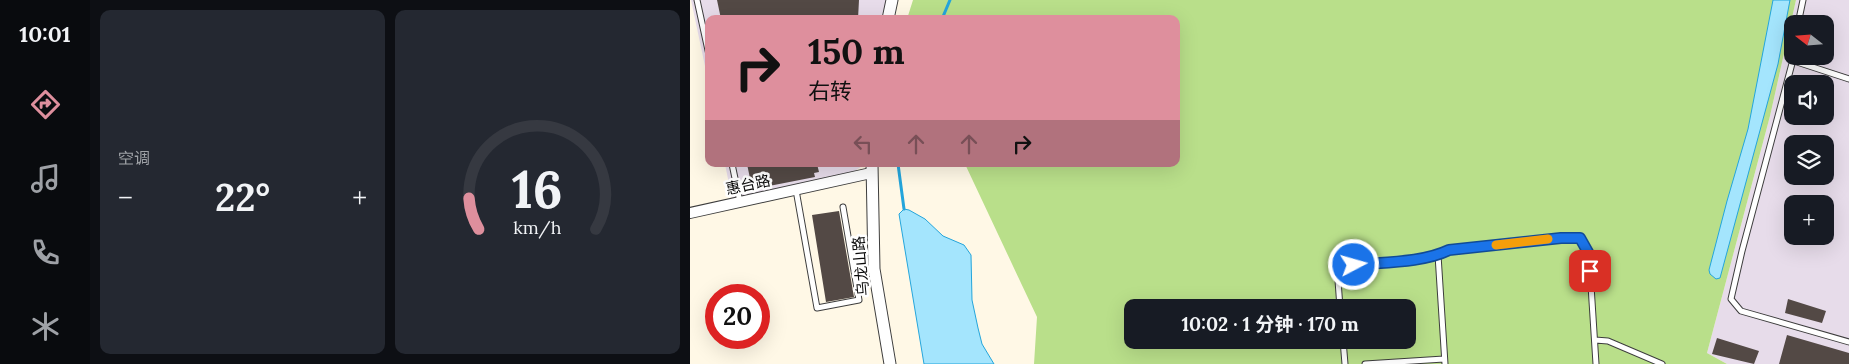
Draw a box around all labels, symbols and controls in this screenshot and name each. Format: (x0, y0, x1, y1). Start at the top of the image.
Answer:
north arrow (1784, 15, 1834, 65)
map controls (1784, 15, 1834, 245)
text: 10:01 (19, 20, 71, 48)
text: 150 m (808, 29, 905, 74)
icon: right (725, 35, 790, 100)
button: sound (1784, 75, 1834, 125)
text: 右转 (808, 77, 852, 105)
icon: directions (28, 87, 63, 122)
icon: left (849, 130, 877, 158)
icon: ahead (902, 130, 930, 158)
icon: ahead (955, 130, 983, 158)
icon: right (1008, 130, 1036, 158)
button: layers (1784, 135, 1834, 185)
text: 空调 (118, 148, 150, 168)
text: 16 (512, 156, 563, 222)
icon: music (28, 161, 63, 196)
street label: 惠台路 (724, 171, 772, 198)
text: 22° (215, 173, 270, 221)
text: − (118, 180, 133, 216)
text: + (352, 180, 367, 216)
button: + (1784, 195, 1834, 245)
text: km/h (513, 216, 562, 239)
icon: phone (28, 235, 63, 270)
street label: 乌龙山路 (848, 235, 873, 297)
position arrow (1327, 238, 1379, 290)
pin (1569, 250, 1611, 292)
icon: arrive (1576, 257, 1604, 285)
speed limit sign: 20 (705, 284, 770, 349)
icon: climate (28, 309, 63, 344)
text: 10:02 · 1 分钟 · 170 m (1181, 312, 1359, 336)

